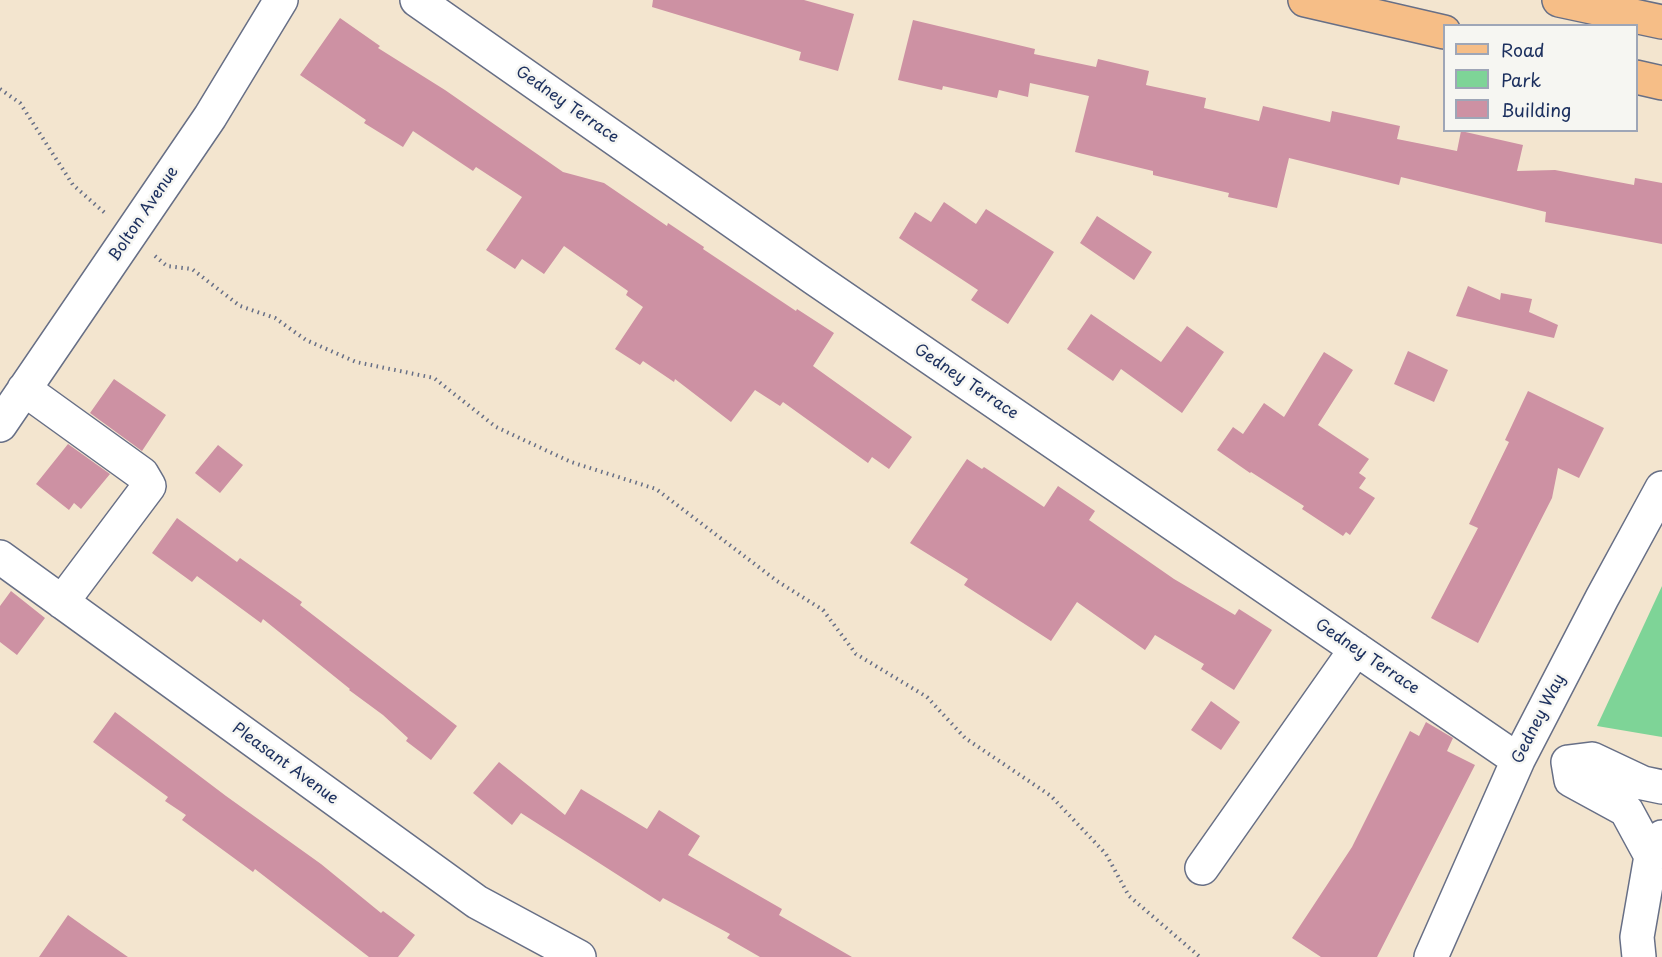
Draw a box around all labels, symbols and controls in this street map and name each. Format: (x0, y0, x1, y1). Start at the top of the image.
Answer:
legend (1443, 24, 1638, 132)
text: Road (1501, 36, 1545, 63)
street label: Gedney Terrace (512, 62, 622, 148)
text: Park (1501, 66, 1541, 93)
text: Building (1501, 96, 1571, 123)
street label: Bolton Avenue (105, 163, 183, 265)
street label: Gedney Terrace (910, 340, 1022, 424)
street label: Gedney Terrace (1311, 615, 1423, 699)
street label: Gedney Way (1508, 671, 1570, 767)
street label: Pleasant Avenue (228, 719, 342, 809)

